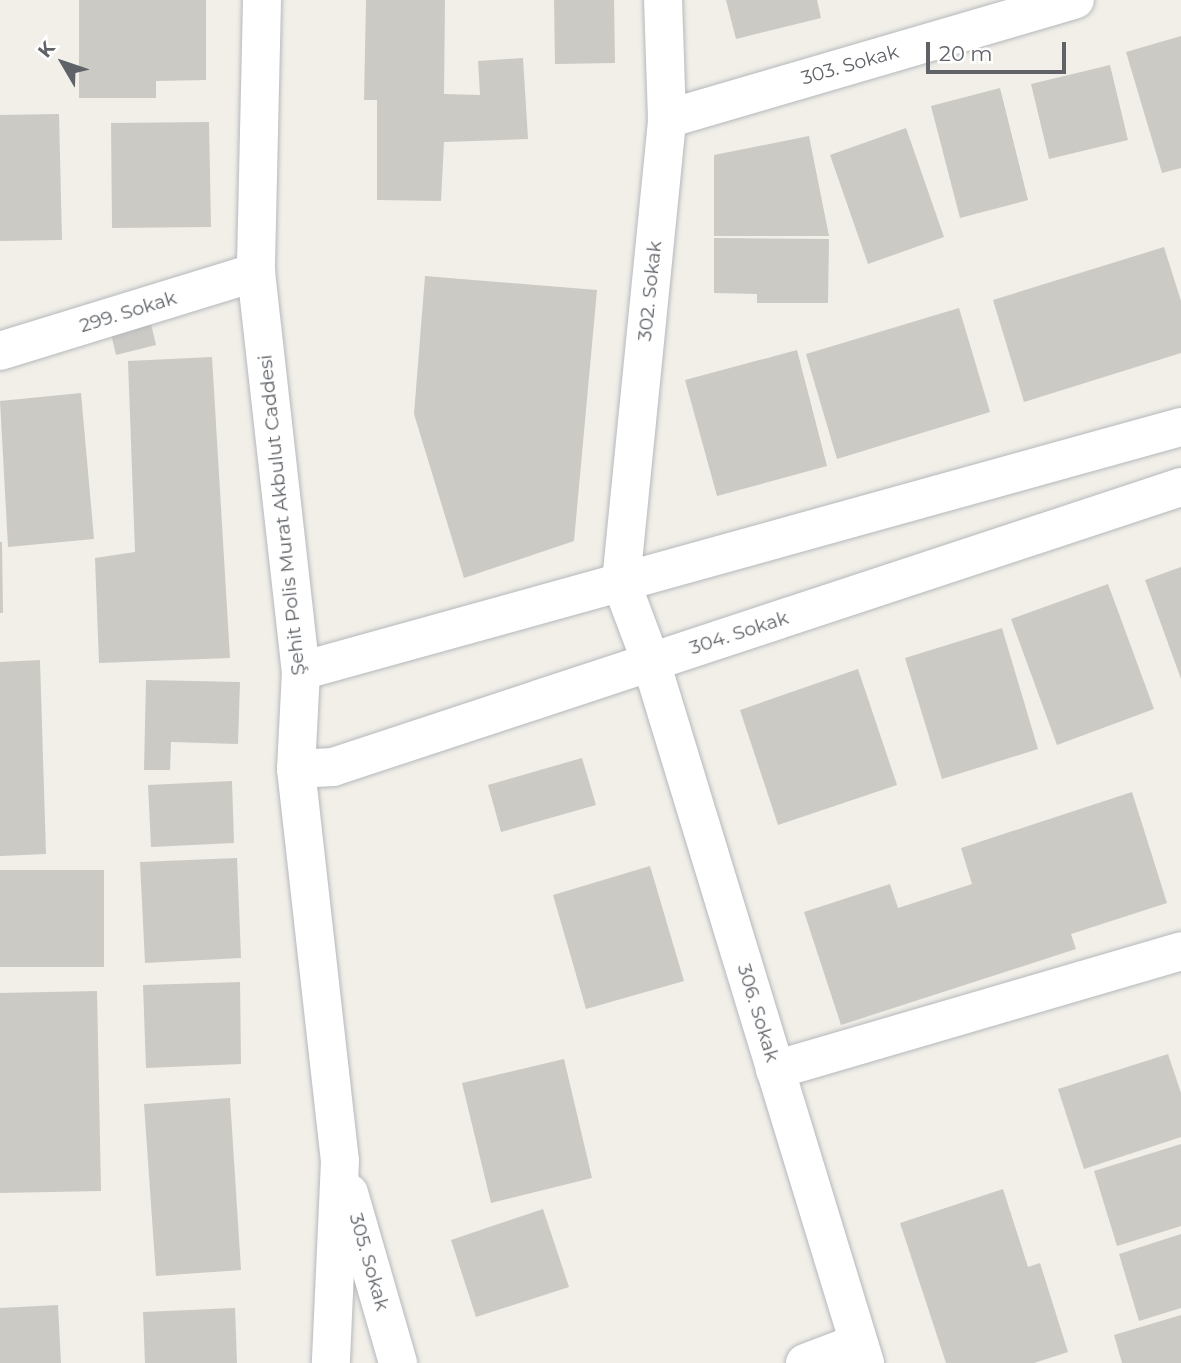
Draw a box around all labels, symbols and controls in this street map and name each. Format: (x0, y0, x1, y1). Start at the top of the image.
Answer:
north arrow (28, 28, 98, 98)
scale bar (929, 28, 1069, 72)
text: K (33, 37, 60, 62)
street label: 303. Sokak (799, 40, 901, 90)
text: 20 m (939, 41, 993, 66)
street label: 302. Sokak (633, 240, 667, 342)
street label: 299. Sokak (77, 286, 179, 338)
street label: Şehit Polis Murat Akbulut Caddesi (254, 353, 310, 677)
street label: 304. Sokak (687, 606, 791, 660)
street label: 306. Sokak (732, 961, 784, 1065)
street label: 305. Sokak (344, 1211, 394, 1313)

